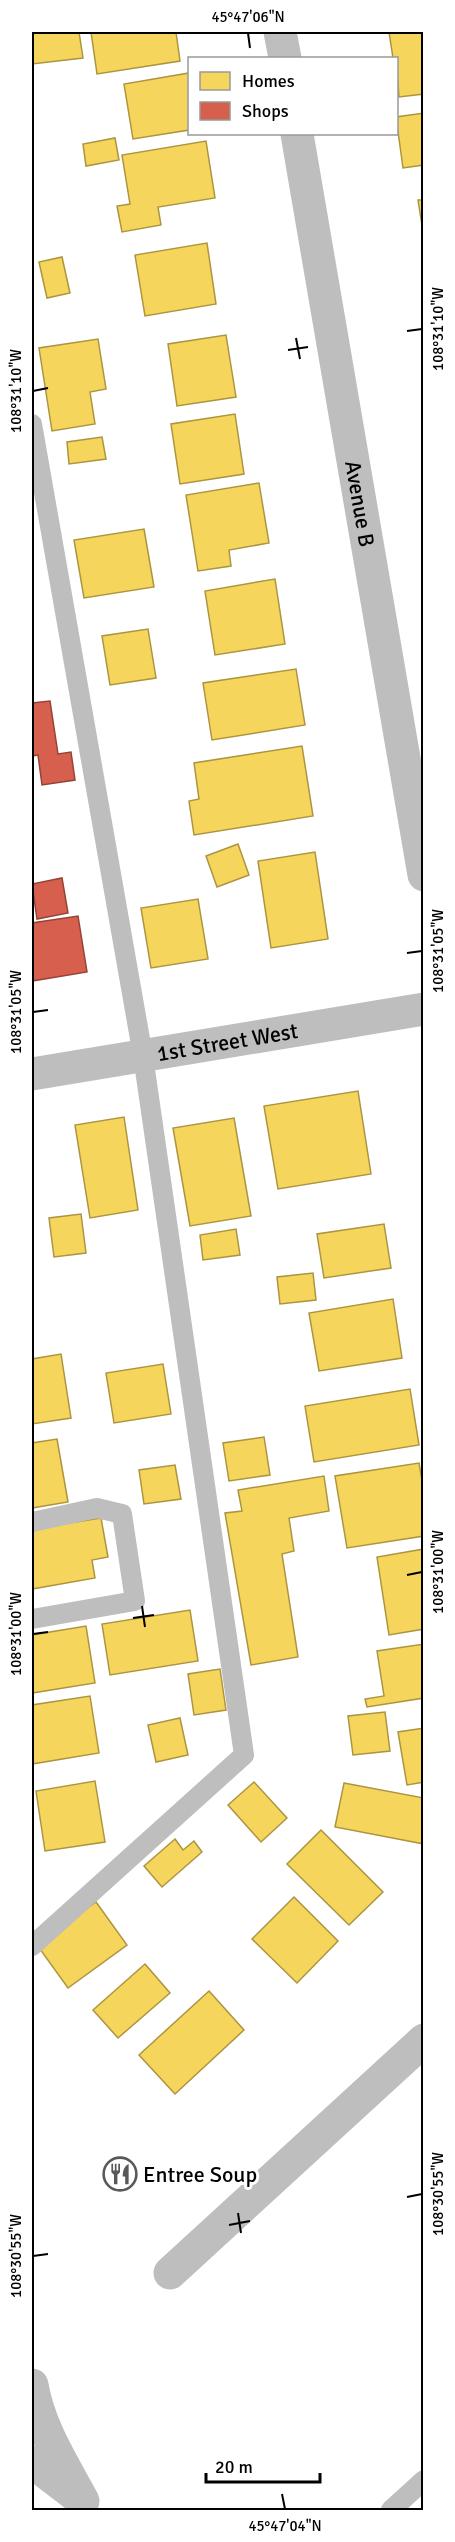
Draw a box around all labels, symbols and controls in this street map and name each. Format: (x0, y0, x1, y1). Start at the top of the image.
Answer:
text: 45°47'06"N (211, 8, 285, 26)
legend (188, 57, 398, 135)
text: Homes (242, 70, 295, 92)
text: Shops (242, 100, 289, 122)
text: 108°31'10"W (429, 287, 447, 371)
text: 108°31'10"W (7, 349, 25, 433)
street label: Avenue B (340, 458, 381, 549)
text: 108°31'05"W (429, 909, 447, 993)
text: 108°31'05"W (7, 970, 25, 1054)
street label: 1st Street West (155, 1017, 300, 1067)
text: 108°31'00"W (429, 1530, 447, 1614)
text: 108°31'00"W (7, 1592, 25, 1676)
text: 108°30'55"W (429, 2152, 447, 2236)
restaurant icon: Entree Soup (102, 2156, 138, 2192)
place label: Entree Soup (143, 2161, 257, 2188)
text: 108°30'55"W (7, 2214, 25, 2298)
scale bar (206, 2446, 320, 2484)
text: 20 m (215, 2456, 253, 2478)
text: 45°47'04"N (248, 2517, 322, 2535)

